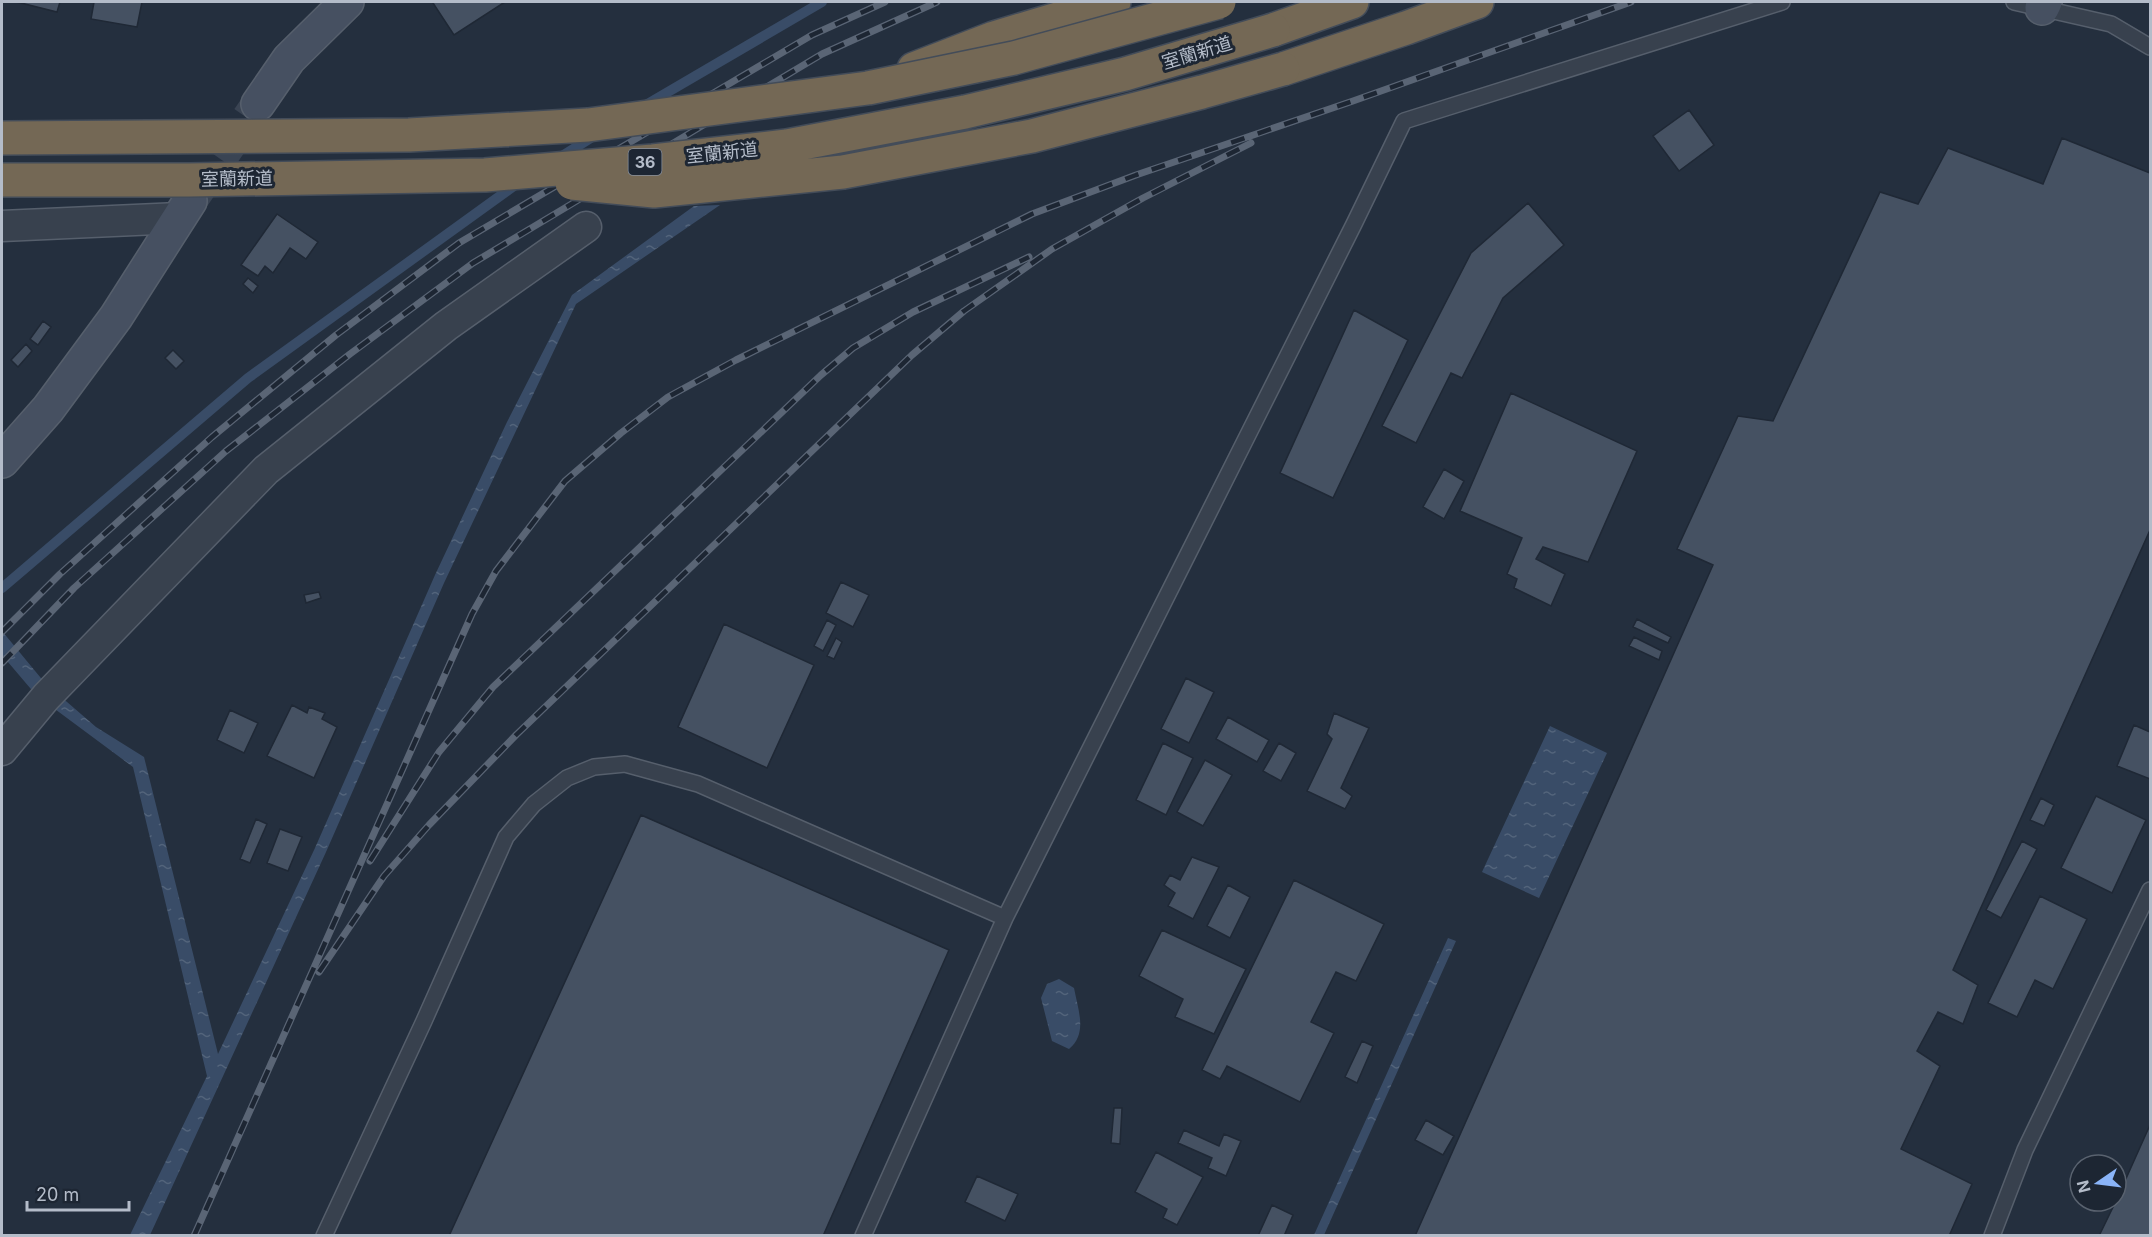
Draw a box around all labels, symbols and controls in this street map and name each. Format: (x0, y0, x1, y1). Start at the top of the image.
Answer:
street label: 室蘭新道 (1159, 32, 1234, 73)
street label: 室蘭新道 (685, 138, 759, 167)
road number: 36 (628, 149, 662, 175)
street label: 室蘭新道 (201, 167, 273, 190)
north arrow (2068, 1153, 2128, 1213)
scale bar (27, 1174, 129, 1212)
text: N (2072, 1178, 2095, 1195)
text: 20 m (36, 1184, 79, 1205)

